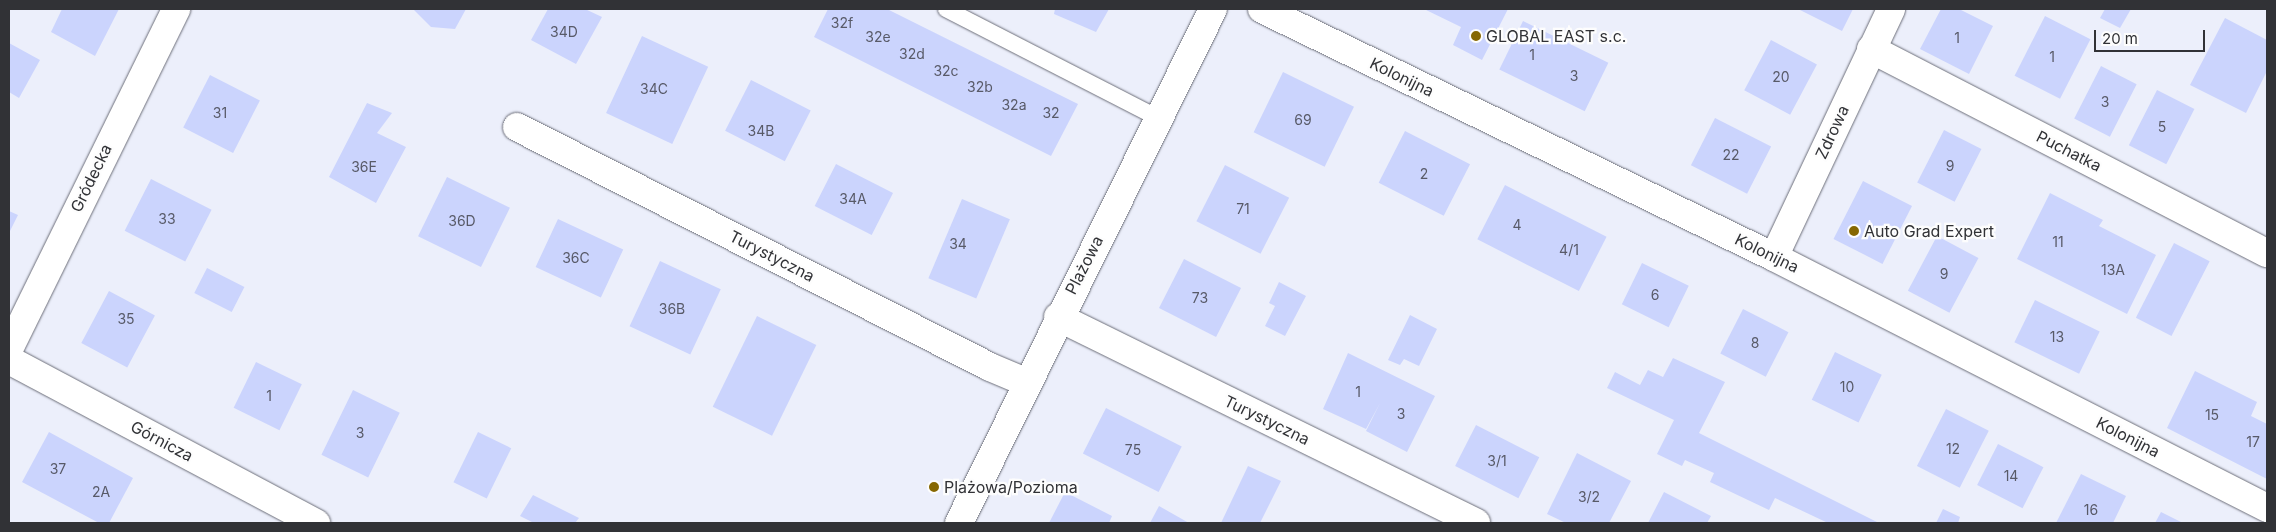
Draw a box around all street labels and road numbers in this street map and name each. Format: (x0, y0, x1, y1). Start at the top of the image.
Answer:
street label: Kolonijna (1367, 53, 1437, 101)
street label: Zdrowa (1811, 102, 1853, 162)
street label: Puchatka (2033, 126, 2105, 176)
street label: Gródecka (66, 141, 116, 215)
street label: Turystyczna (726, 226, 818, 286)
street label: Kolonijna (1732, 229, 1802, 277)
street label: Plażowa (1061, 233, 1107, 297)
street label: Turystyczna (1221, 391, 1313, 449)
street label: Kolonijna (2093, 413, 2163, 461)
street label: Górnicza (128, 417, 196, 465)

